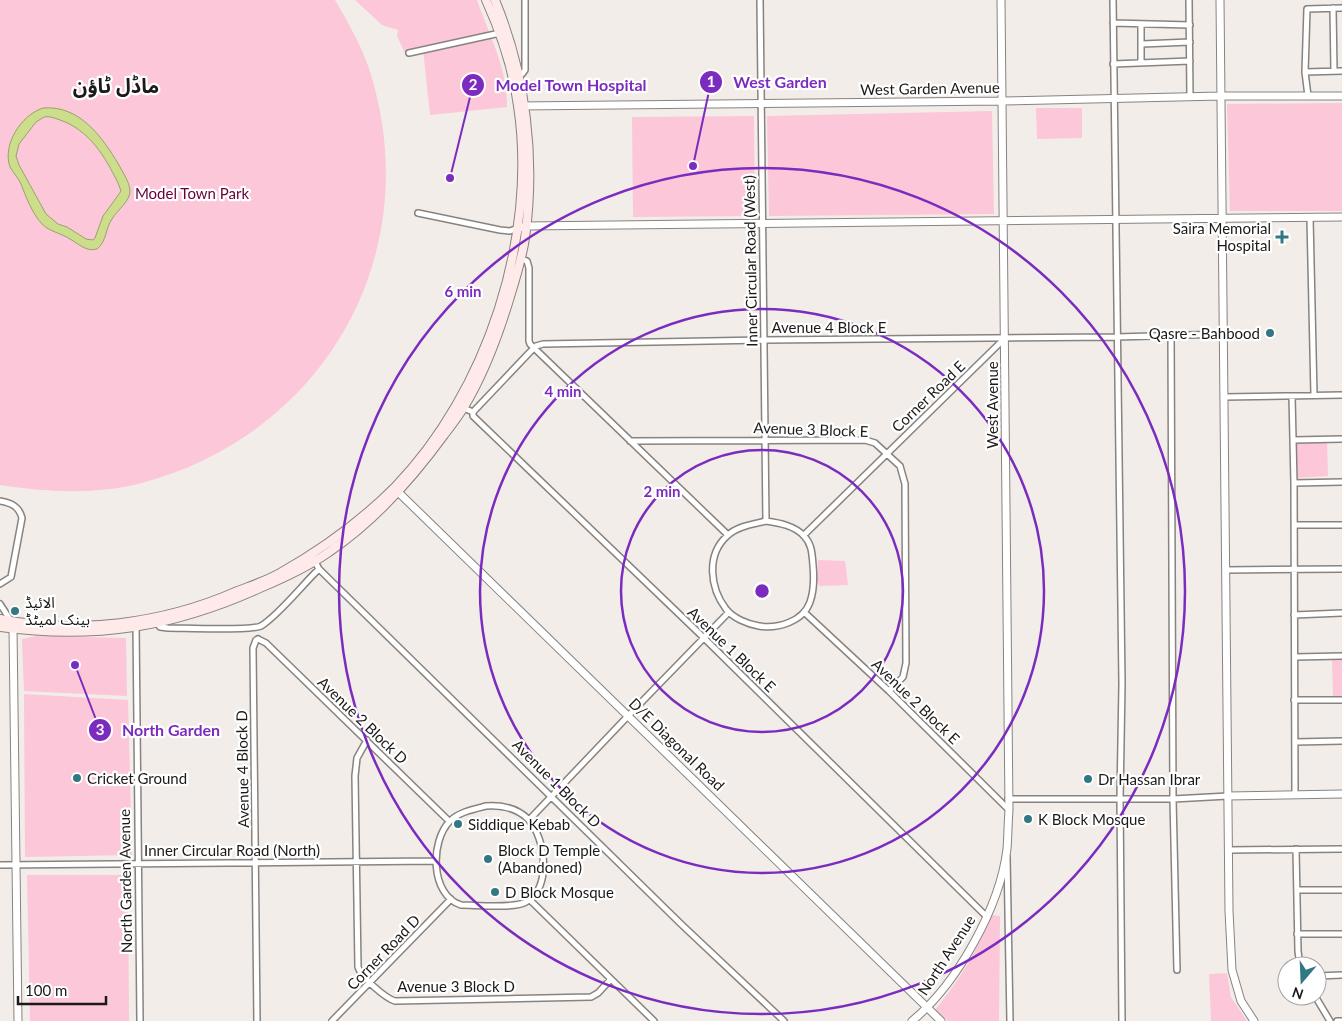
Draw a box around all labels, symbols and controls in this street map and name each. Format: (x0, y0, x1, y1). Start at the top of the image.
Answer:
callout: West Garden (698, 67, 837, 98)
callout: Model Town Hospital (461, 70, 657, 101)
text: 1 (707, 72, 715, 90)
text: West Garden (733, 72, 827, 91)
district label: ماڈل ٹاؤن (73, 73, 159, 98)
text: 2 (469, 75, 478, 93)
text: Model Town Hospital (495, 75, 647, 94)
street label: West Garden Avenue (860, 78, 1000, 98)
street label: Inner Circular Road (West) (740, 175, 760, 347)
park label: Model Town Park (135, 184, 249, 202)
place label: Saira Memorial Hospital (1173, 219, 1271, 254)
marker: Saira Memorial Hospital (1275, 230, 1289, 244)
text: 6 min (444, 282, 482, 300)
street label: Avenue 4 Block E (772, 318, 886, 336)
place label: Qasre - Bahbood (1149, 324, 1260, 342)
marker: Qasre - Bahbood (1264, 327, 1276, 339)
street label: Corner Road E (888, 357, 968, 435)
street label: West Avenue (983, 361, 1001, 449)
text: 4 min (544, 382, 582, 400)
street label: Avenue 3 Block E (753, 418, 869, 440)
text: 2 min (643, 482, 681, 500)
centre of rings (753, 582, 771, 600)
place label: الائیڈ بینک لمیٹڈ (25, 593, 90, 628)
street label: Avenue 1 Block E (684, 603, 780, 695)
marker: الائیڈ بینک لمیٹڈ (9, 605, 21, 617)
street label: Avenue 2 Block E (868, 655, 964, 747)
street label: Avenue 2 Block D (314, 673, 412, 767)
street label: D/E Diagonal Road (626, 694, 728, 794)
street label: Avenue 4 Block D (232, 710, 252, 828)
callout: North Garden (87, 715, 230, 746)
text: 3 (96, 720, 104, 738)
text: North Garden (122, 720, 220, 739)
street label: Avenue 1 Block D (509, 735, 605, 831)
place label: Cricket Ground (87, 769, 187, 787)
place label: Dr Hassan Ibrar (1098, 770, 1201, 788)
marker: Cricket Ground (71, 772, 83, 784)
marker: Dr Hassan Ibrar (1082, 773, 1094, 785)
street label: North Garden Avenue (115, 809, 135, 953)
place label: K Block Mosque (1038, 810, 1145, 828)
marker: K Block Mosque (1022, 813, 1034, 825)
place label: Siddique Kebab (468, 815, 570, 833)
marker: Siddique Kebab (452, 818, 464, 830)
street label: Inner Circular Road (North) (144, 841, 320, 859)
place label: Block D Temple (Abandoned) (498, 841, 600, 876)
marker: Block D Temple (Abandoned) (482, 853, 494, 865)
place label: D Block Mosque (505, 883, 614, 901)
marker: D Block Mosque (489, 886, 501, 898)
street label: Corner Road D (343, 911, 423, 993)
street label: North Avenue (913, 911, 979, 998)
north arrow (1277, 956, 1327, 1006)
scale bar (18, 974, 105, 1006)
street label: Avenue 3 Block D (397, 977, 515, 995)
text: 100 m (25, 981, 67, 999)
text: N (1290, 984, 1305, 1004)

